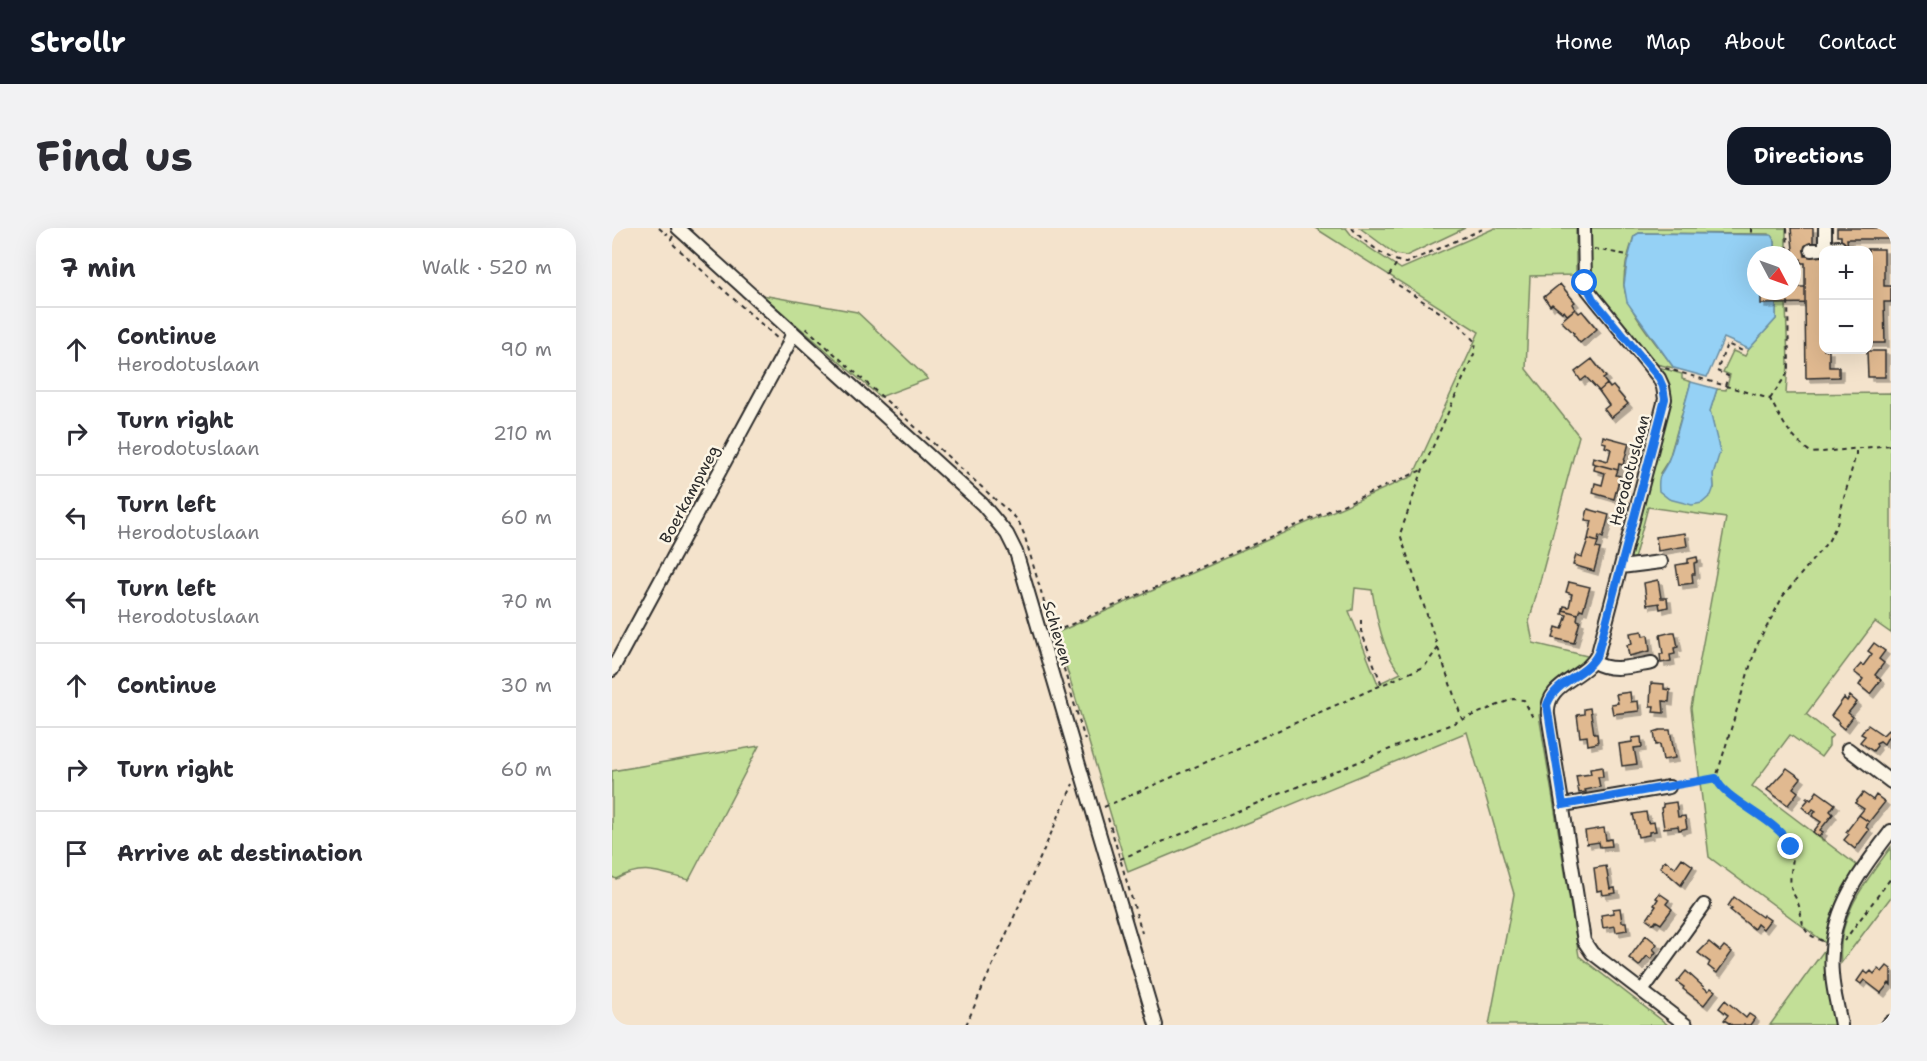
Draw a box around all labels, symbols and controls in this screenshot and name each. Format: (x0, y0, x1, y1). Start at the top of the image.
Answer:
text: Strollr (30, 23, 126, 61)
text: Home (1555, 28, 1613, 56)
text: Map (1646, 28, 1691, 56)
text: About (1724, 28, 1785, 56)
text: Contact (1818, 28, 1897, 56)
button: Directions (1727, 127, 1891, 185)
text: Find us (36, 128, 193, 184)
north arrow (1747, 246, 1801, 300)
map controls (1819, 246, 1873, 354)
button: + (1819, 246, 1873, 300)
text: 7 min (60, 250, 136, 285)
text: Walk · 520 m (422, 254, 552, 280)
route start (1571, 269, 1597, 295)
button: − (1819, 300, 1873, 354)
text: Continue (117, 322, 217, 351)
icon: ahead (60, 333, 93, 366)
text: 90 m (500, 336, 552, 362)
text: Herodotuslaan (117, 351, 260, 377)
text: Turn right (117, 406, 234, 435)
street label: Herodotuslaan (1605, 412, 1654, 528)
icon: right (60, 417, 93, 450)
text: 210 m (493, 420, 552, 446)
text: Herodotuslaan (117, 435, 260, 461)
street label: Boerkampweg (655, 441, 724, 547)
text: Turn left (117, 490, 216, 519)
icon: left (60, 501, 93, 534)
text: 60 m (500, 504, 552, 530)
text: Herodotuslaan (117, 519, 260, 545)
text: Turn left (117, 574, 216, 603)
icon: left (60, 585, 93, 618)
text: 70 m (500, 588, 552, 614)
street label: Schieven (1038, 598, 1077, 668)
text: Herodotuslaan (117, 603, 260, 629)
icon: ahead (60, 669, 93, 702)
text: Continue (117, 671, 217, 700)
text: 30 m (500, 672, 552, 698)
icon: right (60, 753, 93, 786)
text: Turn right (117, 755, 234, 784)
text: 60 m (500, 756, 552, 782)
route end (1777, 833, 1803, 859)
icon: arrive (60, 837, 93, 870)
text: Arrive at destination (117, 839, 363, 868)

